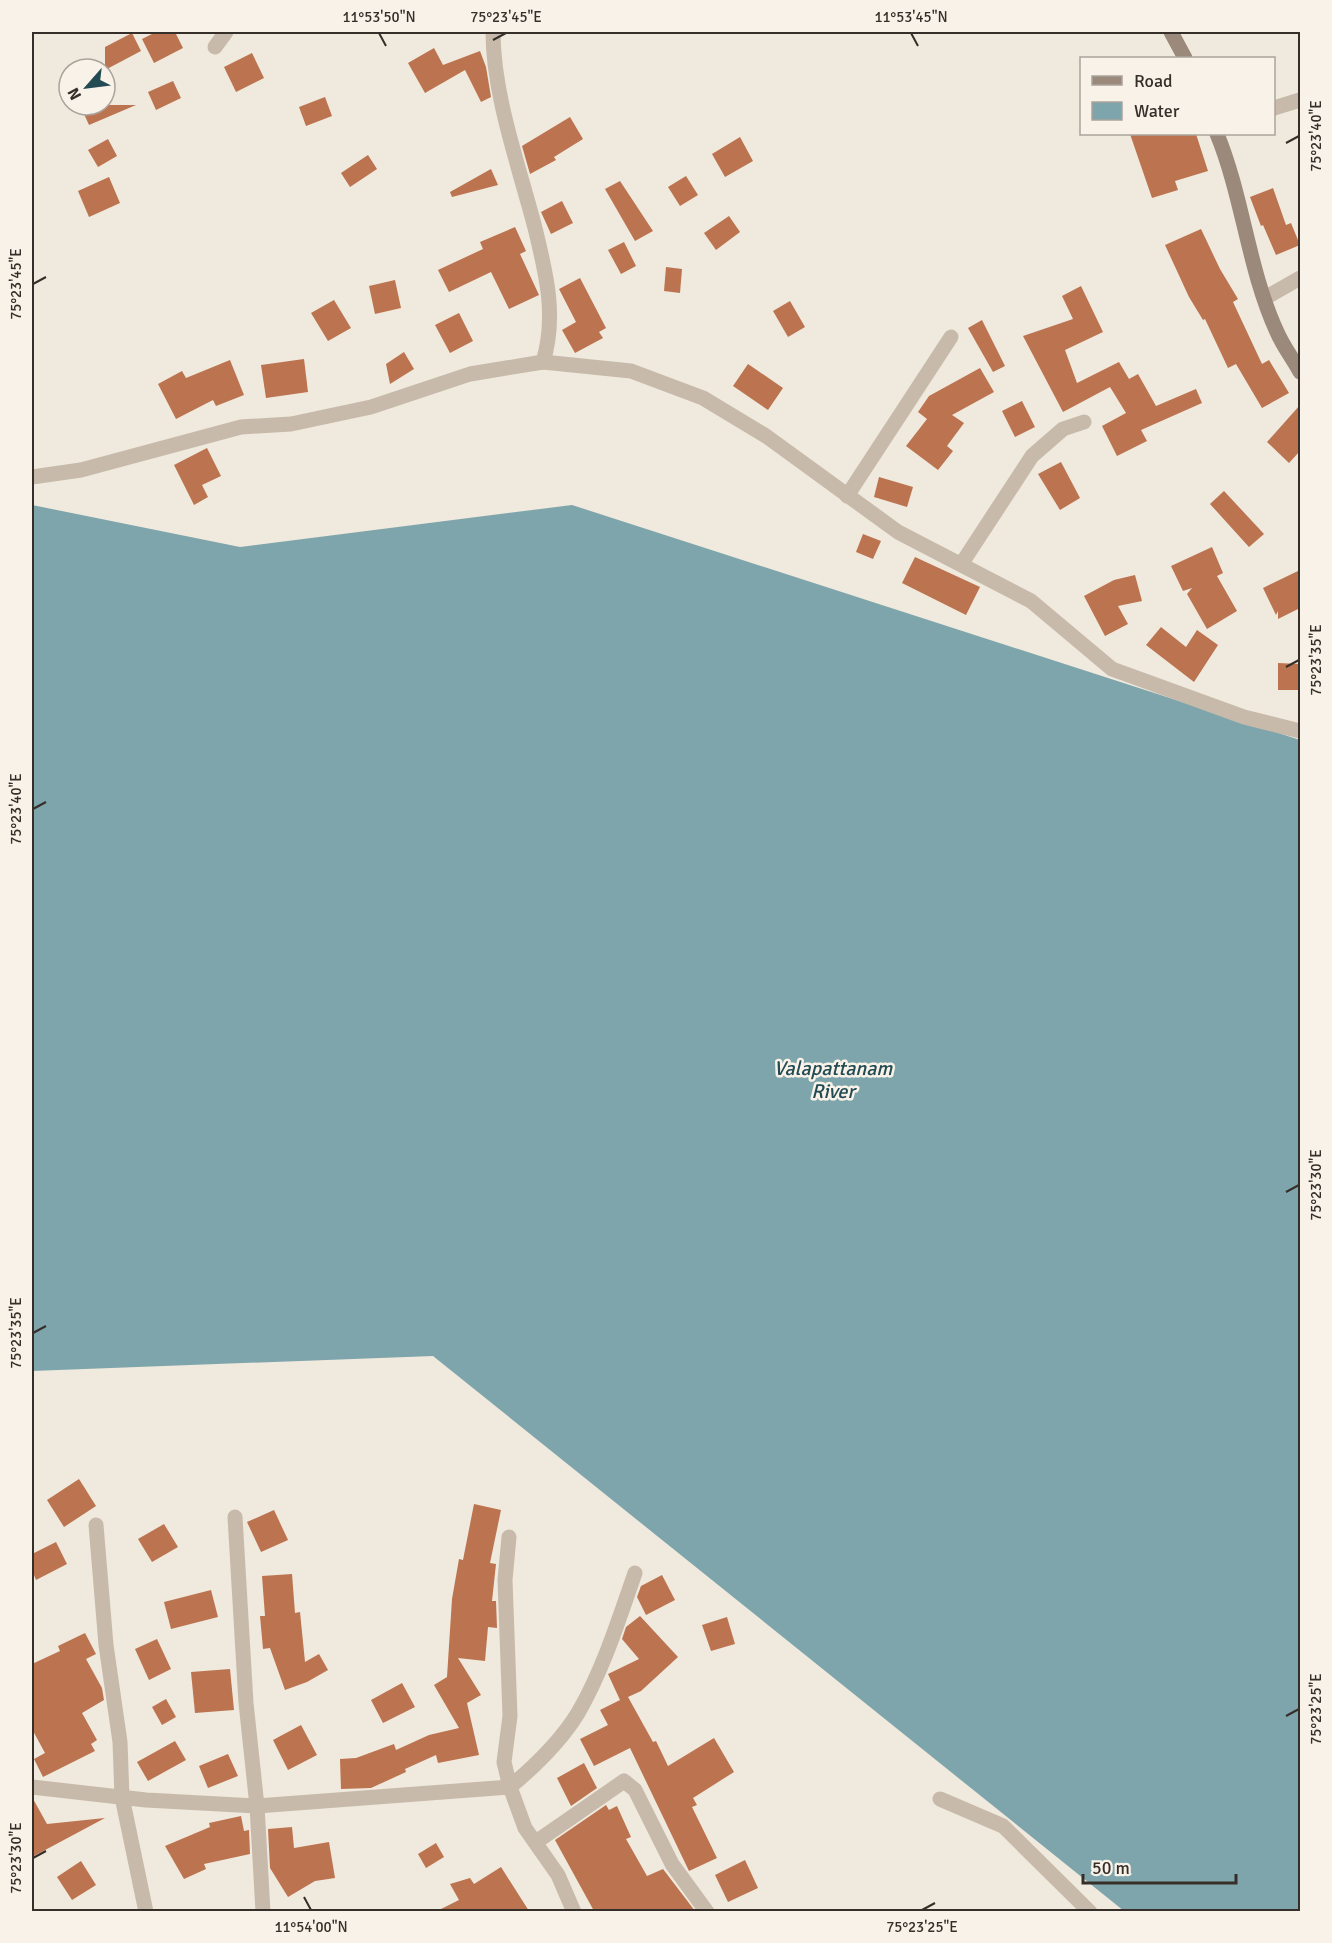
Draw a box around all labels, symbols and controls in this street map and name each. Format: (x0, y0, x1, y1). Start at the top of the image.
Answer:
text: 11°53'50"N (342, 8, 416, 26)
text: 75°23'45"E (470, 8, 542, 26)
text: 11°53'45"N (874, 8, 948, 26)
north arrow (57, 57, 117, 117)
legend (1080, 57, 1275, 135)
text: Road (1134, 70, 1173, 92)
text: N (63, 84, 86, 103)
text: Water (1134, 100, 1180, 122)
text: 75°23'40"E (1307, 100, 1325, 172)
text: 75°23'45"E (7, 248, 25, 320)
text: 75°23'35"E (1307, 624, 1325, 696)
text: 75°23'40"E (7, 773, 25, 845)
water label: Valapattanam River (774, 1056, 893, 1104)
text: 75°23'30"E (1307, 1149, 1325, 1221)
text: 75°23'35"E (7, 1297, 25, 1369)
text: 75°23'25"E (1307, 1673, 1325, 1745)
text: 75°23'30"E (7, 1822, 25, 1894)
scale bar (1083, 1847, 1236, 1885)
text: 50 m (1092, 1857, 1130, 1879)
text: 11°54'00"N (274, 1918, 348, 1936)
text: 75°23'25"E (886, 1918, 958, 1936)

